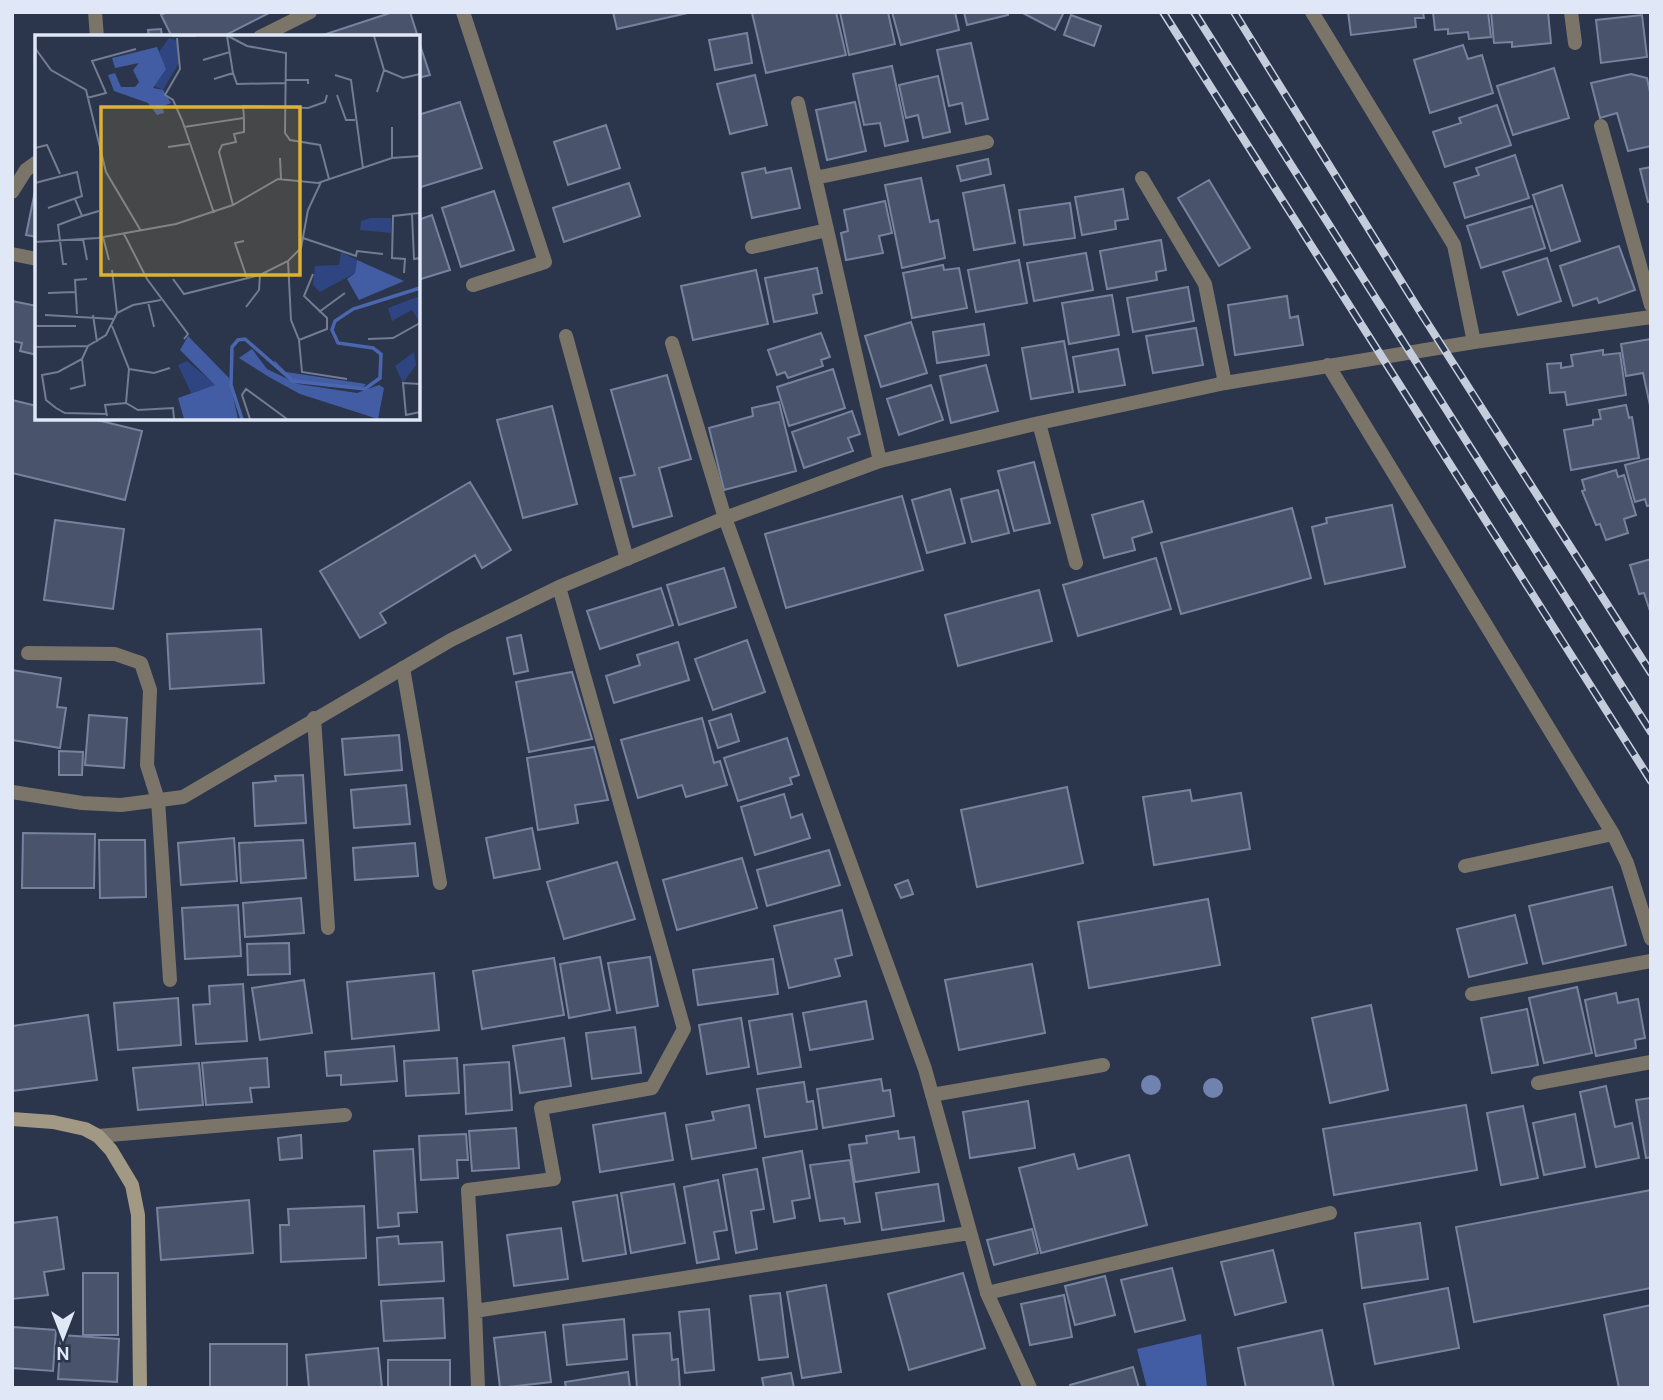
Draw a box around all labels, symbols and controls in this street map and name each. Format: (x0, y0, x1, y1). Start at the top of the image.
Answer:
inset map (35, 35, 420, 420)
north arrow (28, 1302, 98, 1372)
text: N (56, 1340, 70, 1364)

